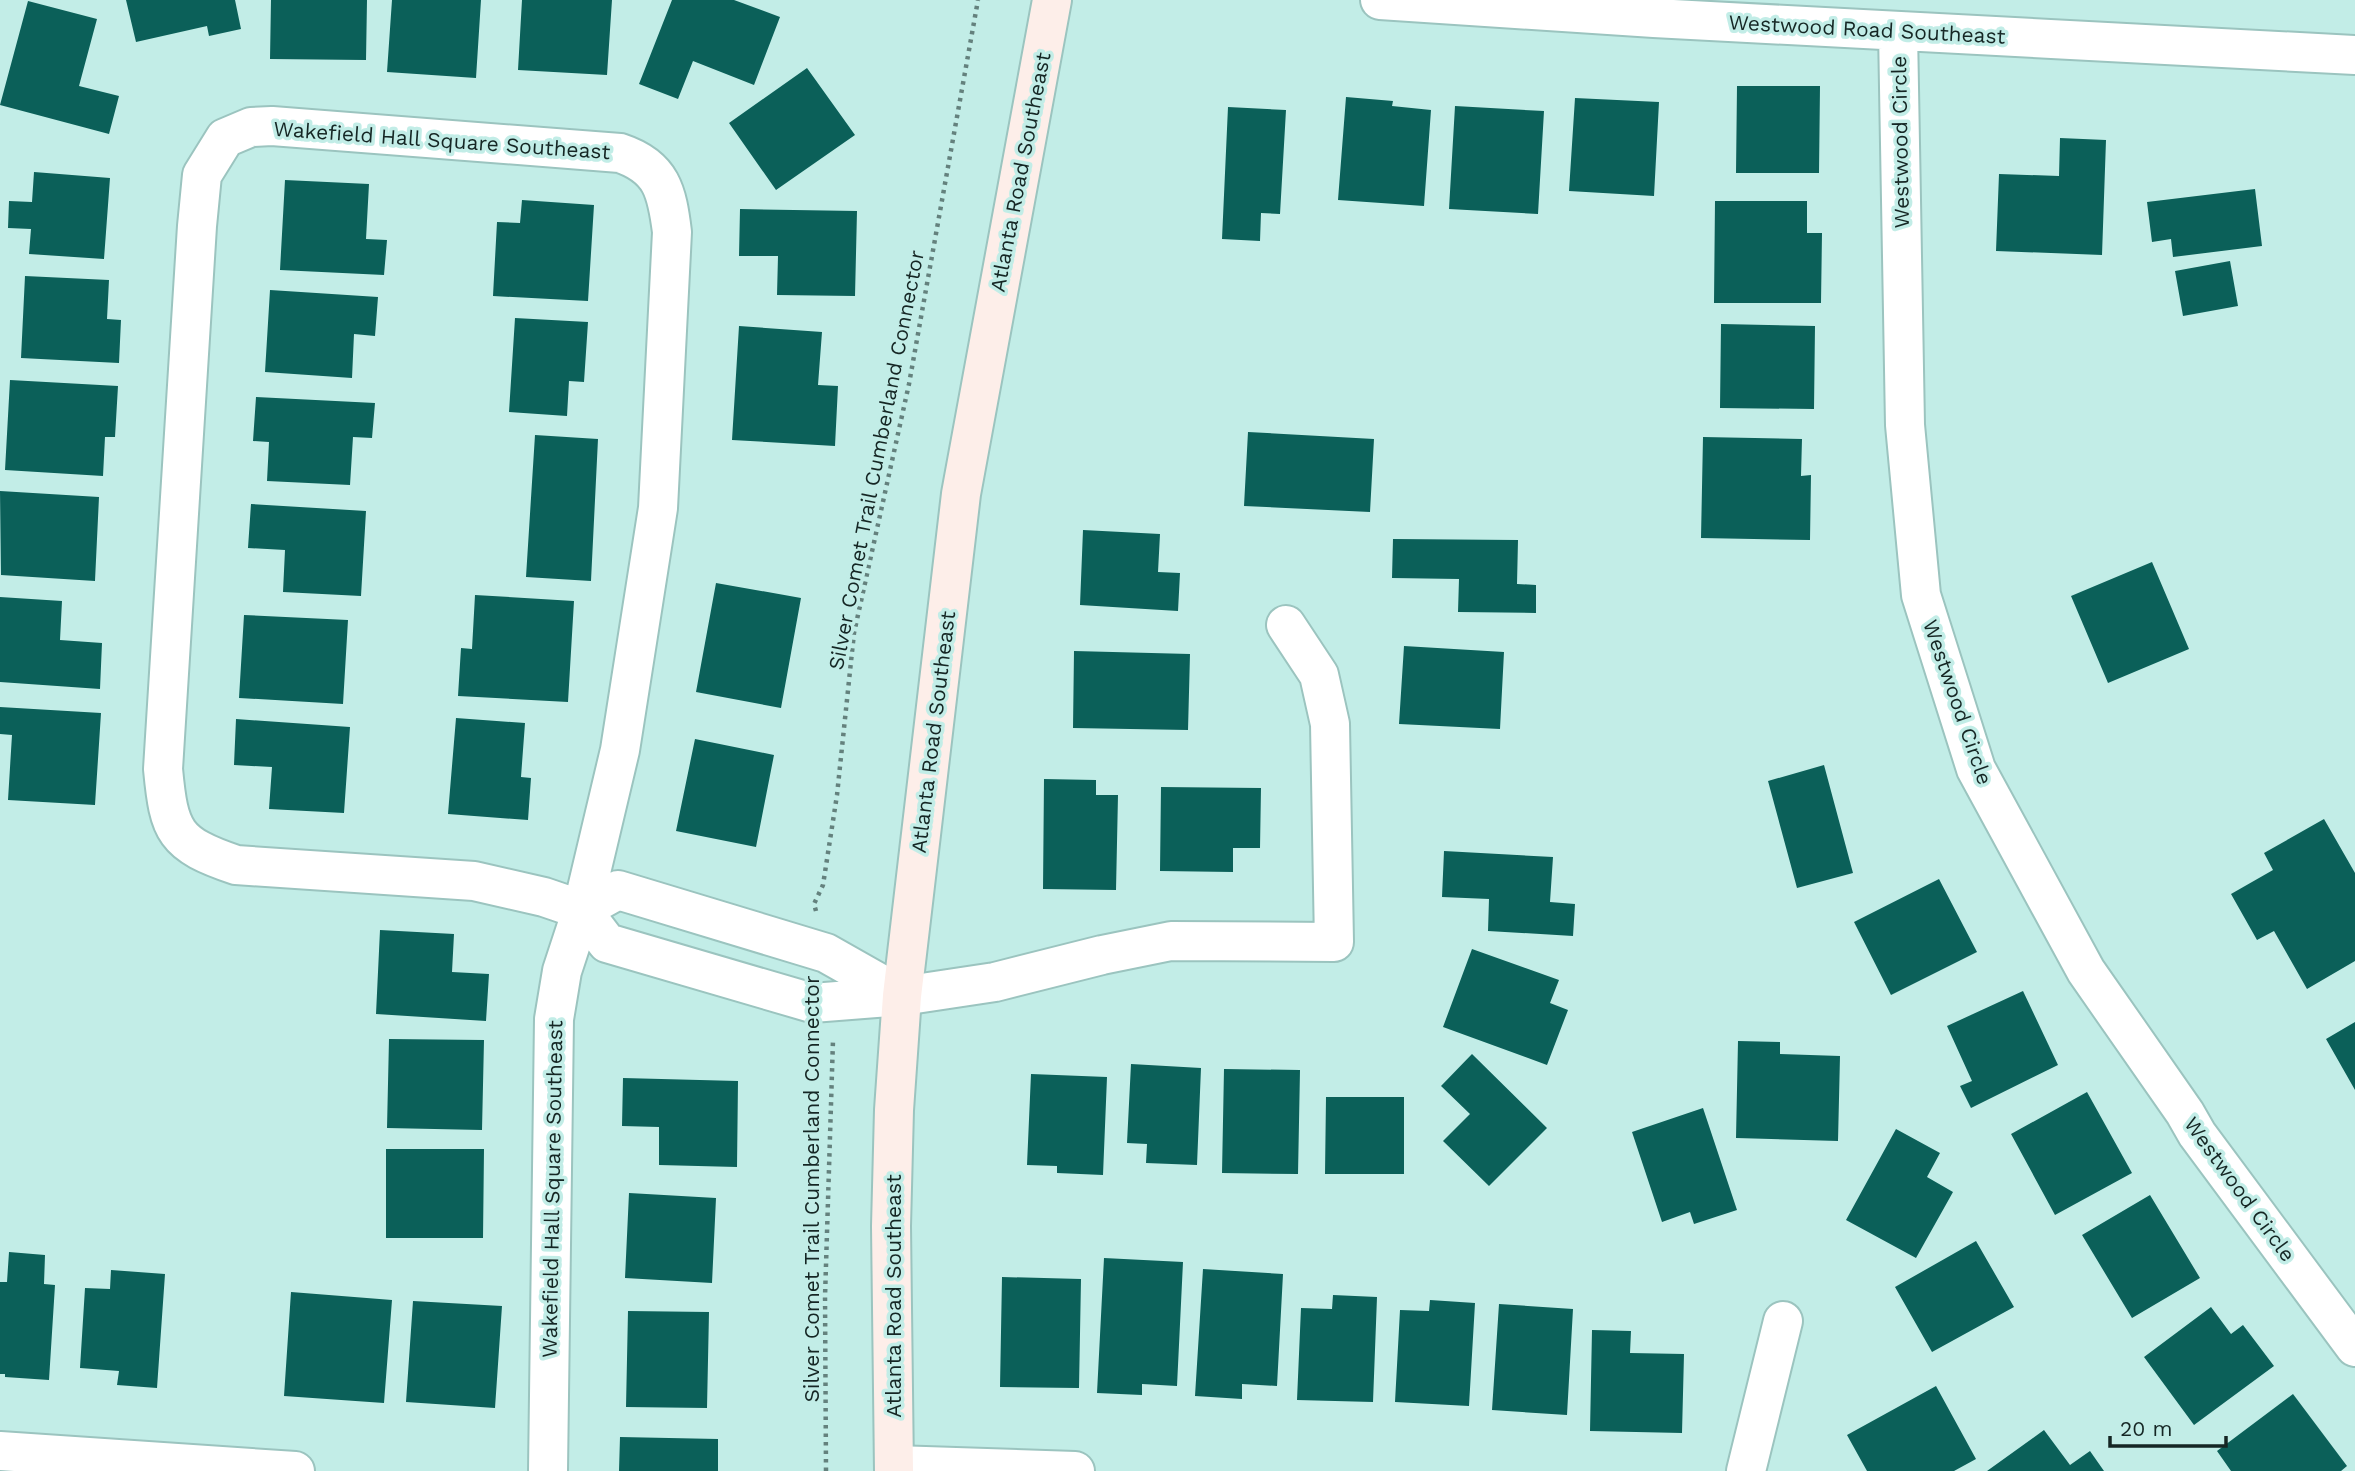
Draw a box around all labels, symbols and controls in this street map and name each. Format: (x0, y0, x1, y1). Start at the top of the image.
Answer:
street label: Westwood Road Southeast (1728, 9, 2006, 49)
street label: Atlanta Road Southeast (984, 50, 1056, 294)
street label: Westwood Circle (1886, 55, 1914, 229)
street label: Wakefield Hall Square Southeast (273, 116, 611, 164)
street label: Silver Comet Trail Cumberland Connector (823, 248, 929, 672)
street label: Atlanta Road Southeast (906, 609, 960, 854)
street label: Westwood Circle (1918, 616, 1998, 788)
street label: Silver Comet Trail Cumberland Connector (799, 975, 824, 1403)
street label: Wakefield Hall Square Southeast (537, 1020, 567, 1358)
street label: Westwood Circle (2179, 1112, 2301, 1266)
street label: Atlanta Road Southeast (881, 1174, 906, 1418)
scale bar (2110, 1404, 2226, 1448)
text: 20 m (2120, 1416, 2172, 1441)

